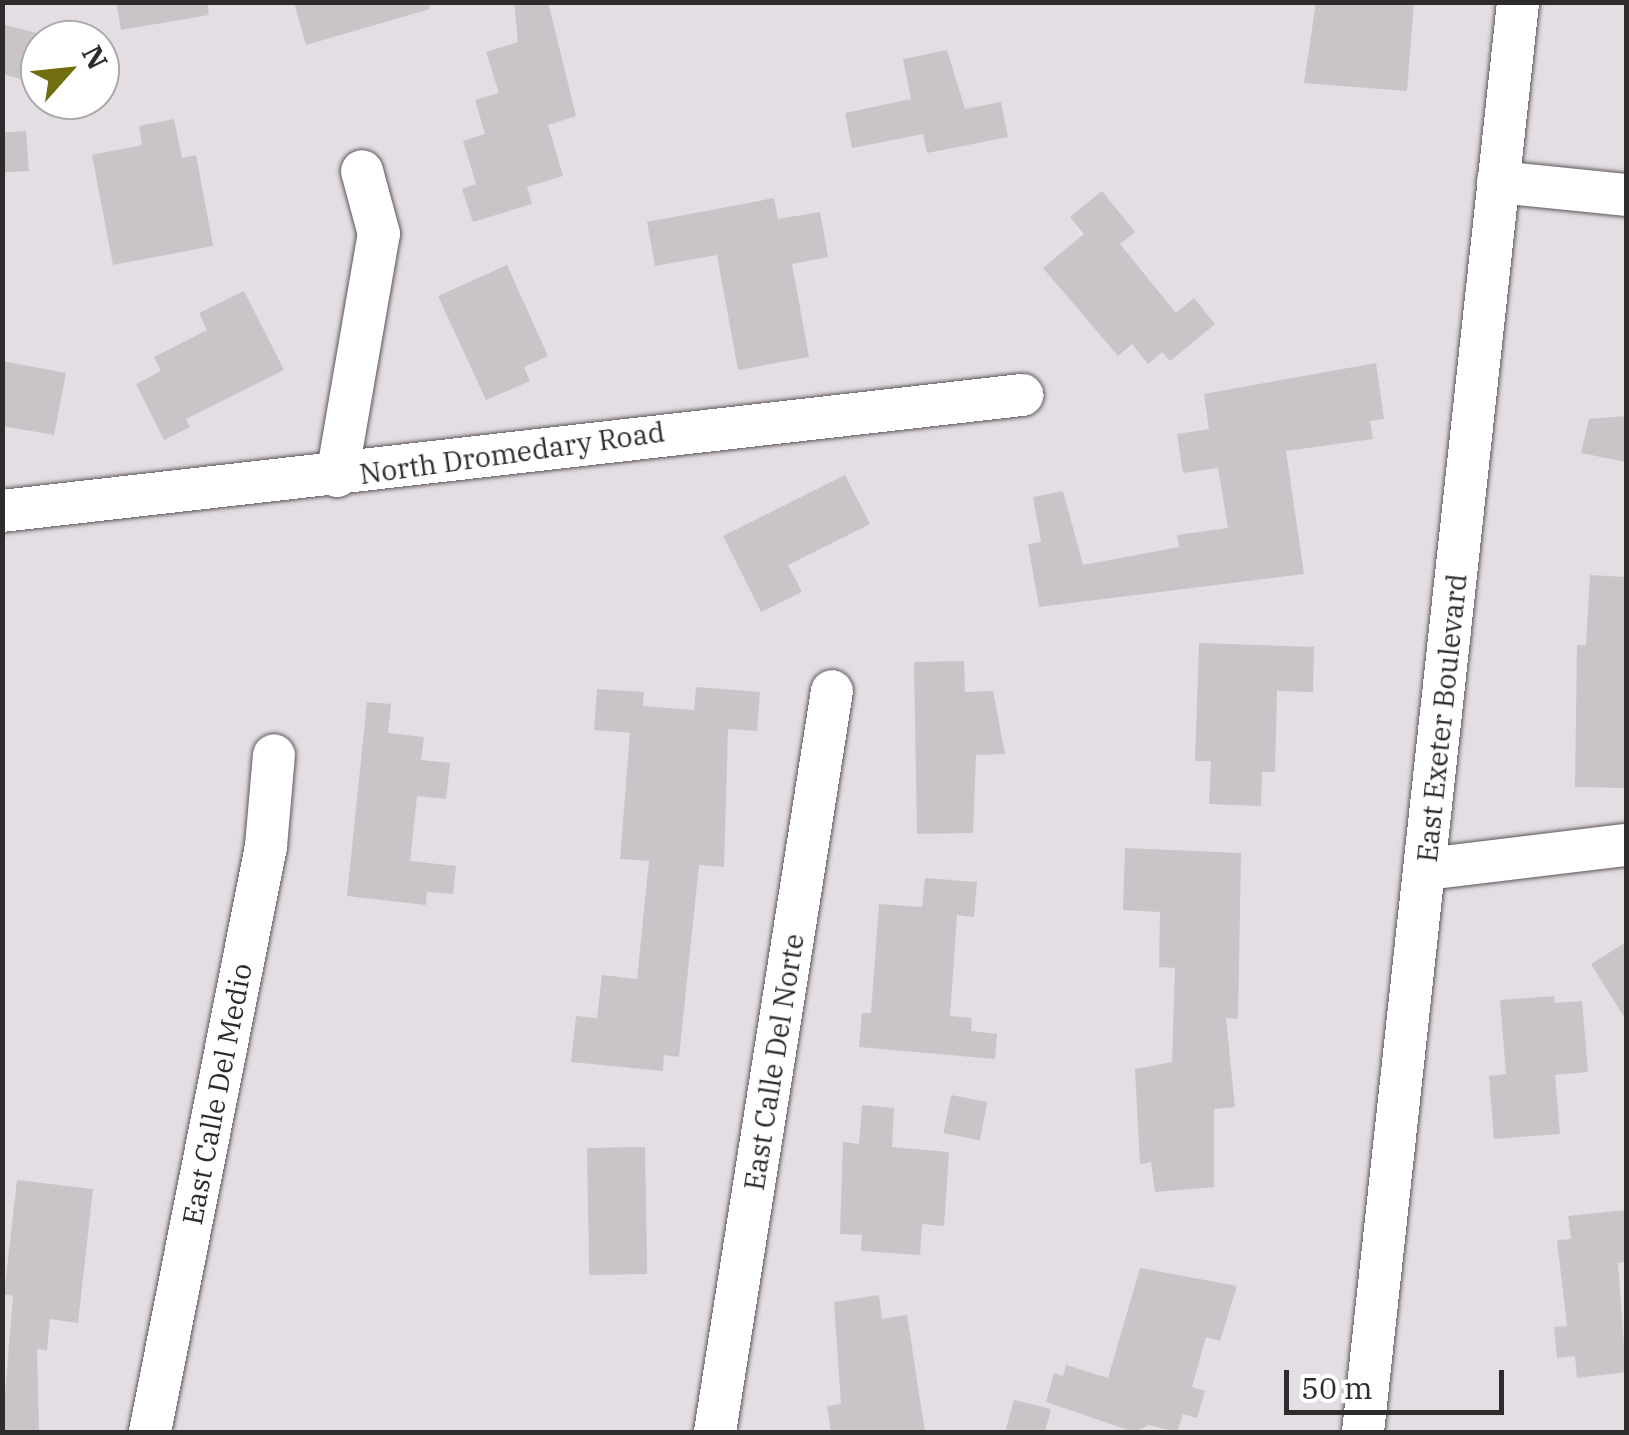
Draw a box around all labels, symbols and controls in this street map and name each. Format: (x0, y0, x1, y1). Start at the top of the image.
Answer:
north arrow (20, 20, 120, 120)
text: N (74, 39, 117, 75)
street label: North Dromedary Road (357, 415, 667, 491)
street label: East Exeter Boulevard (1410, 572, 1474, 864)
street label: East Calle Del Norte (737, 931, 811, 1193)
street label: East Calle Del Medio (175, 960, 259, 1228)
scale bar (1289, 1350, 1509, 1412)
text: 50 m (1301, 1368, 1373, 1407)

